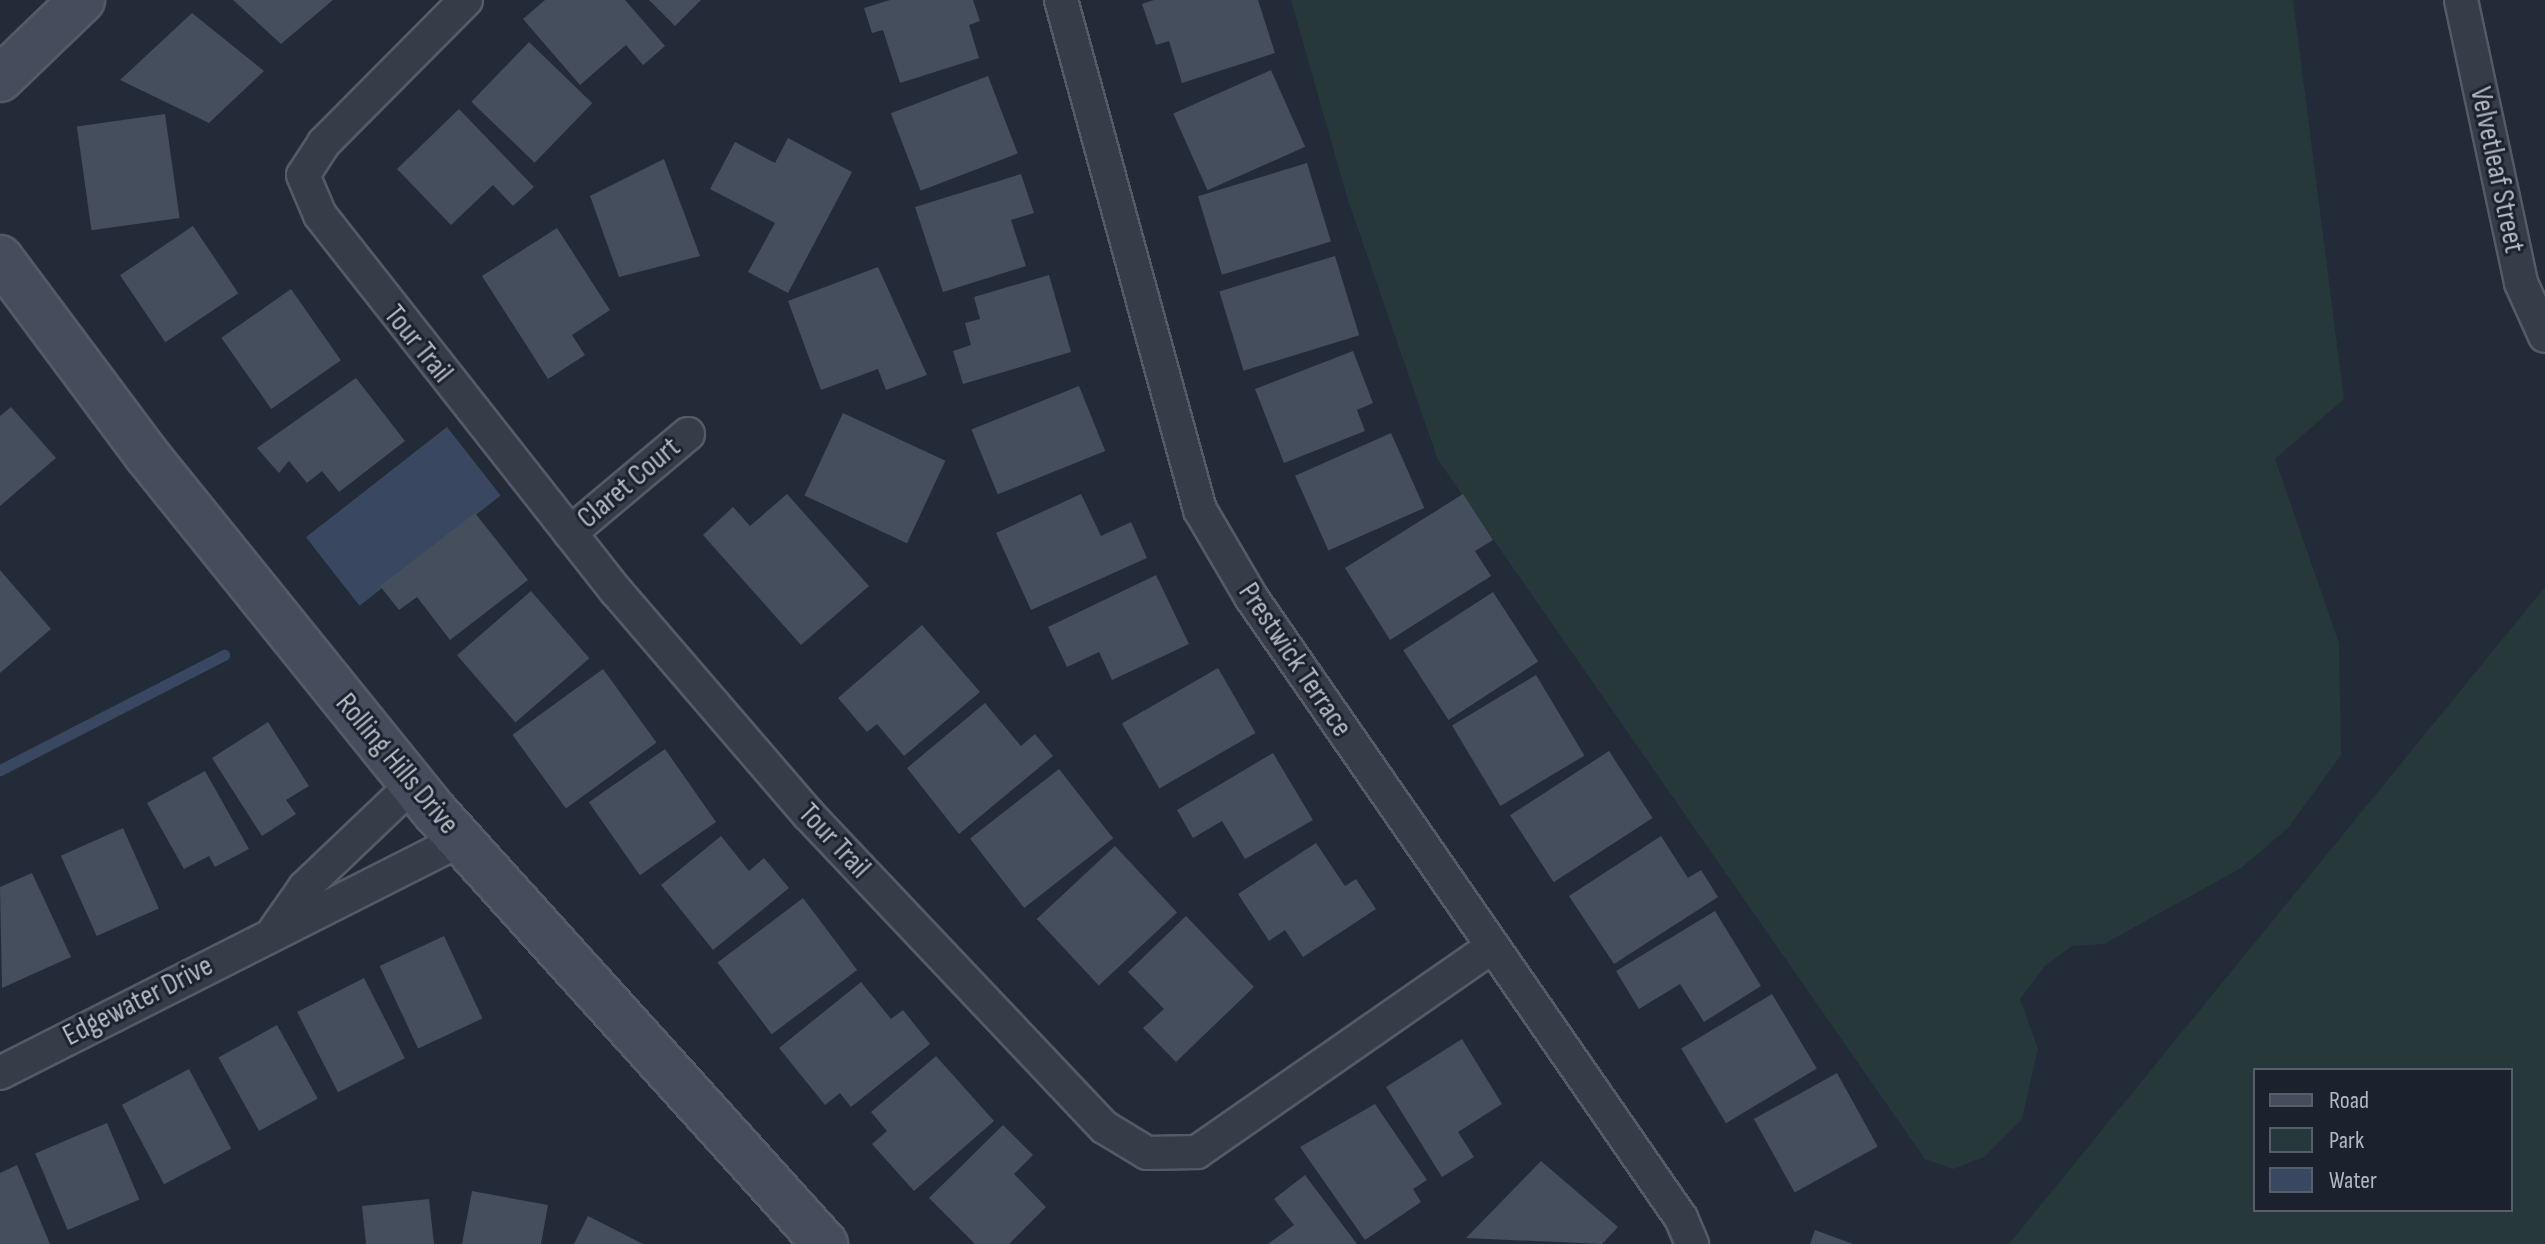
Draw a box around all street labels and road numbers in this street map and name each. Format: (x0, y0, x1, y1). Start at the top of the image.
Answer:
street label: Velvetleaf Street (2462, 84, 2532, 256)
street label: Tour Trail (376, 298, 460, 390)
street label: Claret Court (570, 430, 688, 536)
street label: Prestwick Terrace (1230, 576, 1360, 744)
street label: Rolling Hills Drive (328, 686, 466, 842)
street label: Tour Trail (790, 796, 878, 886)
street label: Edgewater Drive (57, 948, 219, 1054)

